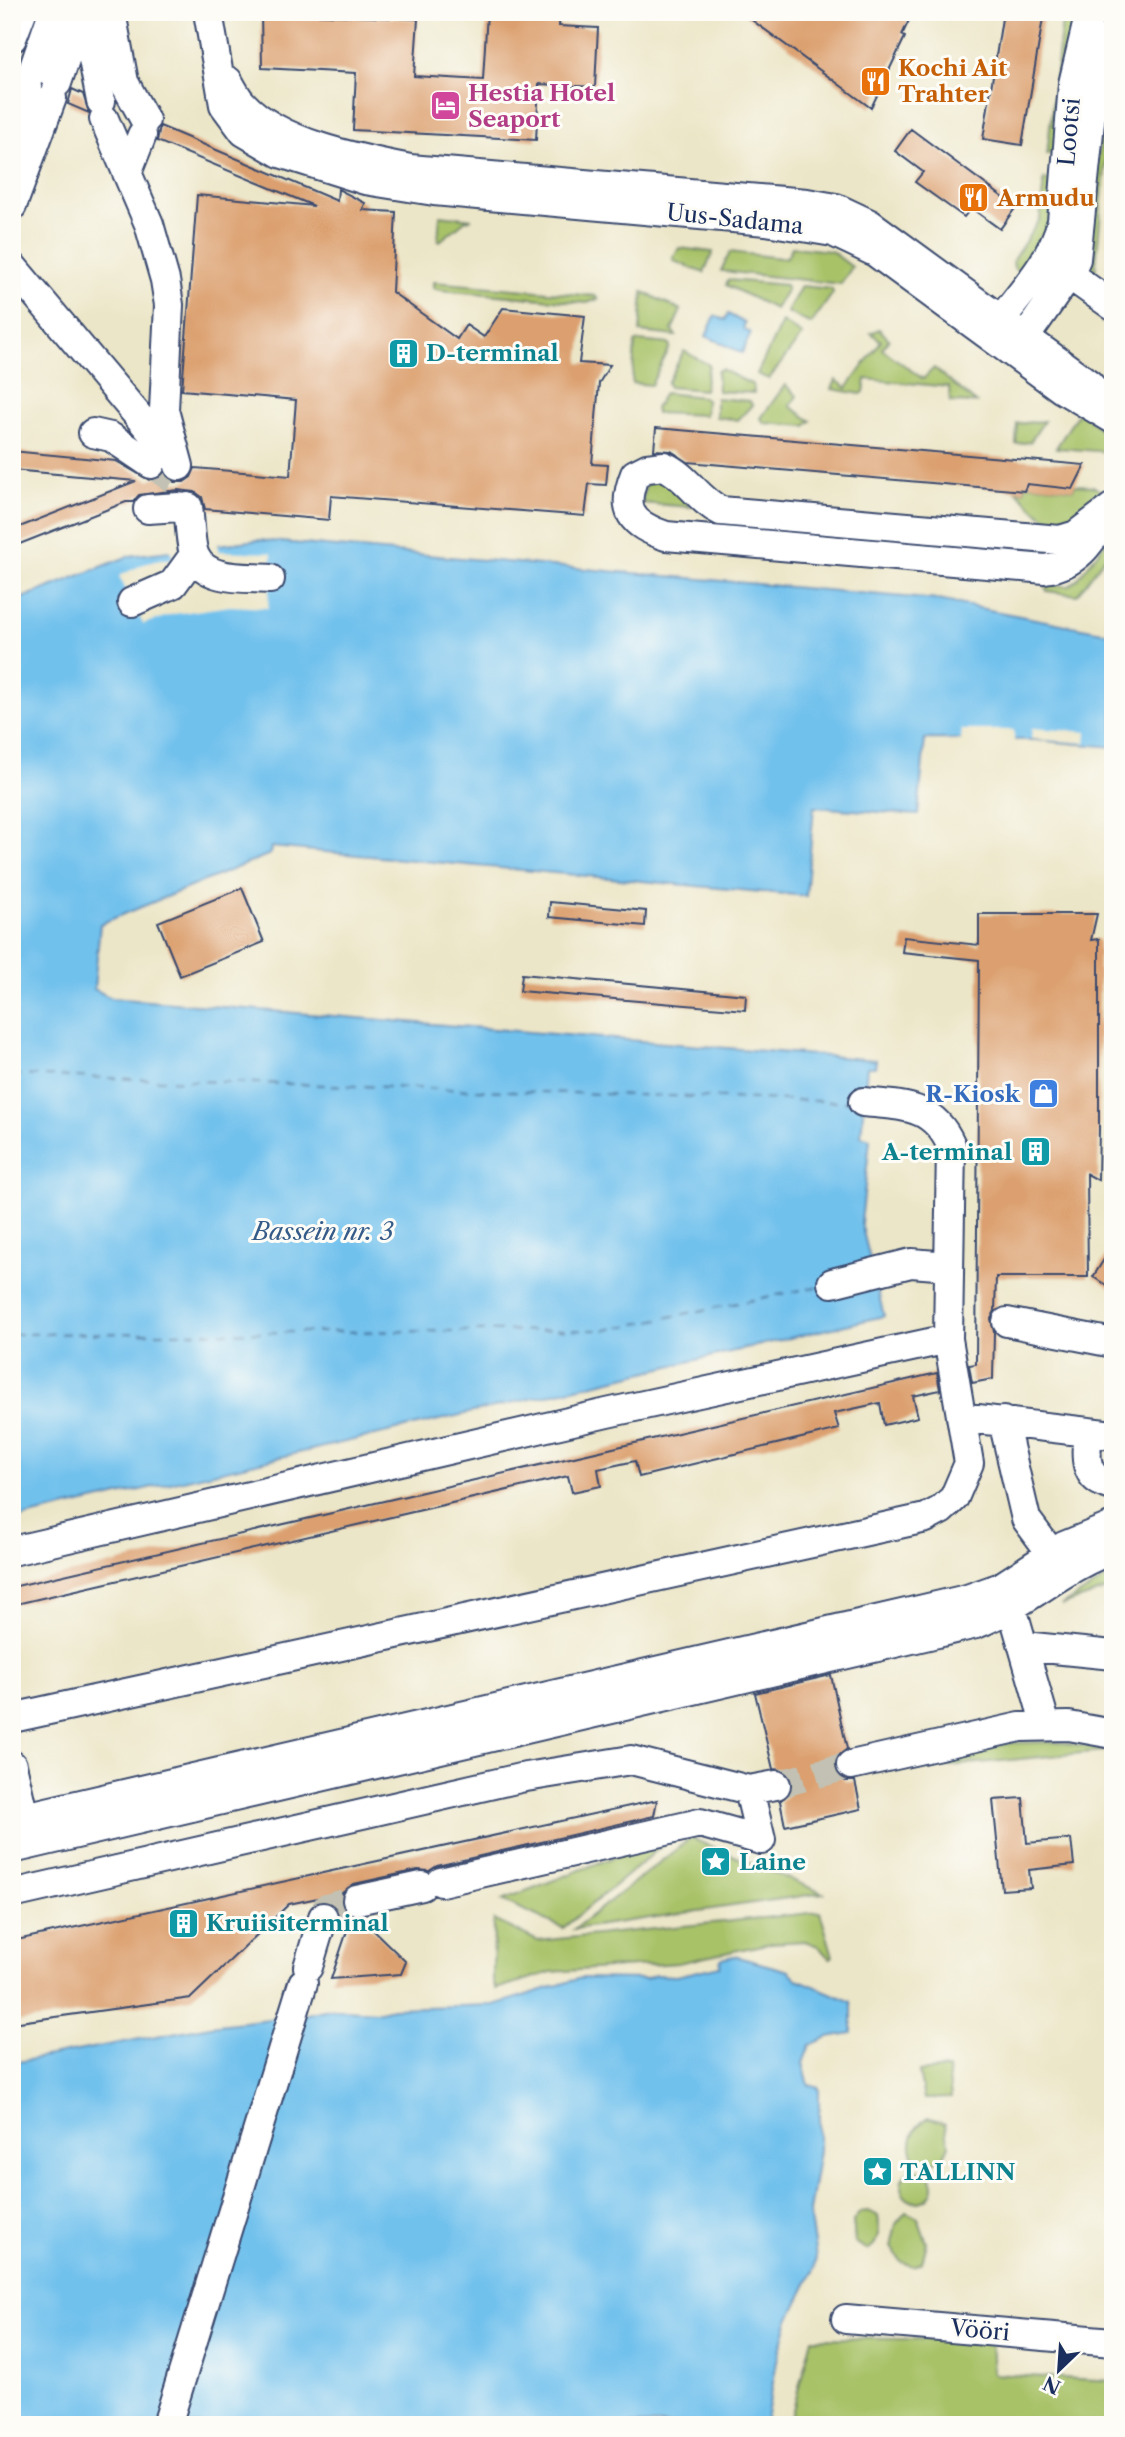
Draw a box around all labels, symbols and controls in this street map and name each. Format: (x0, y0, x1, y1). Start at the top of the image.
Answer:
place label: Kochi Ait Trahter (898, 54, 1008, 108)
restaurant icon: Kochi Ait Trahter (858, 64, 892, 98)
place label: Hestia Hotel Seaport (468, 79, 615, 133)
hotel icon: Hestia Hotel Seaport (428, 89, 462, 123)
street label: Lootsi (1052, 97, 1086, 167)
restaurant icon: Armudu (957, 181, 991, 215)
place label: Armudu (996, 184, 1095, 212)
street label: Uus-Sadama (665, 198, 806, 240)
building icon: D-terminal (386, 336, 420, 370)
place label: D-terminal (426, 339, 559, 367)
shop icon: R-Kiosk (1026, 1077, 1060, 1111)
place label: R-Kiosk (925, 1080, 1021, 1108)
building icon: A-terminal (1018, 1135, 1052, 1169)
place label: A-terminal (881, 1138, 1012, 1166)
water label: Bassein nr. 3 (250, 1217, 394, 1246)
place icon: Laine (699, 1845, 733, 1879)
place label: Laine (739, 1848, 806, 1876)
building icon: Kruiisiterminal (166, 1906, 200, 1940)
place label: Kruiisiterminal (206, 1909, 389, 1937)
place icon: TALLINN (860, 2155, 894, 2189)
place label: TALLINN (900, 2158, 1015, 2186)
street label: Vööri (948, 2313, 1011, 2347)
north arrow (1024, 2336, 1094, 2406)
text: N (1040, 2371, 1064, 2399)

